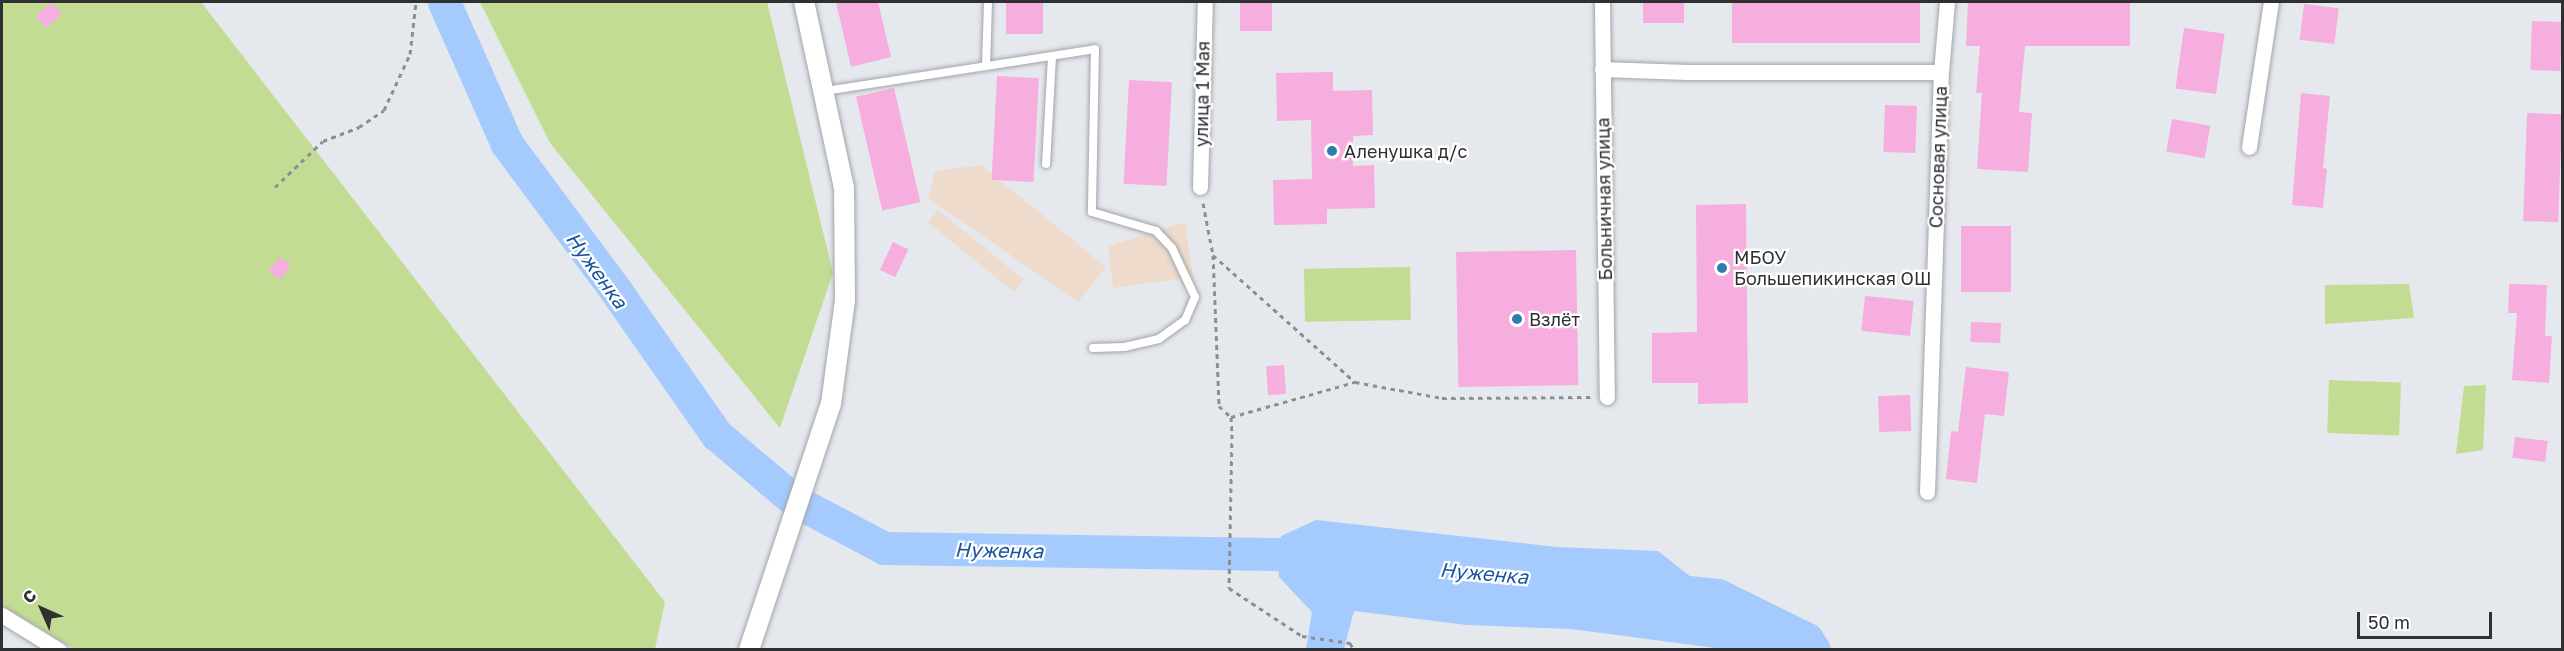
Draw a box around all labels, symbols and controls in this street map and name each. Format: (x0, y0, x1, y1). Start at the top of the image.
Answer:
street label: улица 1 Мая (1190, 41, 1214, 147)
street label: Сосновая улица (1925, 85, 1951, 229)
street label: Больничная улица (1592, 117, 1616, 281)
place label: Аленушка д/с (1344, 140, 1467, 162)
marker: Аленушка д/с (1325, 144, 1339, 158)
water label: Нуженка (561, 227, 633, 313)
place label: МБОУ Большепикинская ОШ (1734, 247, 1931, 290)
marker: МБОУ Большепикинская ОШ (1715, 261, 1729, 275)
place label: Взлёт (1529, 308, 1580, 330)
marker: Взлёт (1510, 312, 1524, 326)
water label: Нуженка (954, 537, 1044, 563)
water label: Нуженка (1439, 557, 1529, 589)
north arrow (12, 579, 72, 639)
text: С (18, 585, 40, 607)
scale bar (2360, 600, 2495, 638)
text: 50 m (2368, 611, 2410, 633)

